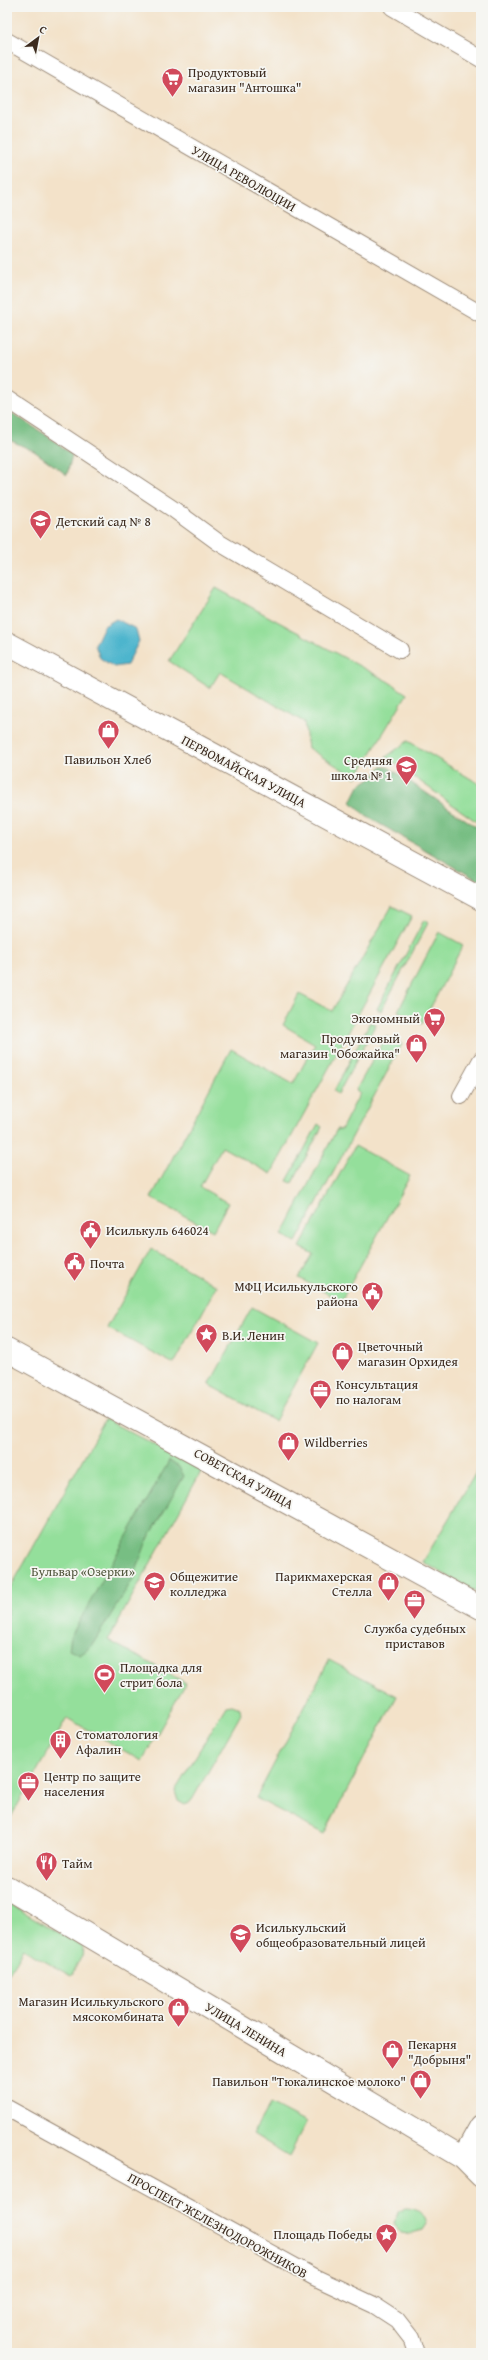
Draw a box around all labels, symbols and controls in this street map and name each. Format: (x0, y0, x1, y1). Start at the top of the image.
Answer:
north arrow (18, 18, 58, 58)
text: С (36, 21, 50, 38)
place label: Продуктовый магазин "Антошка" (188, 63, 302, 97)
supermarket icon: Продуктовый магазин "Антошка" (159, 66, 185, 99)
street label: УЛИЦА РЕВОЛЮЦИИ (188, 141, 300, 216)
school or university icon: Детский сад № 8 (28, 508, 54, 541)
place label: Детский сад № 8 (55, 512, 151, 531)
shop icon: Павильон Хлеб (95, 718, 121, 751)
street label: ПЕРВОМАЙСКАЯ УЛИЦА (178, 730, 310, 812)
place label: Павильон Хлеб (65, 750, 152, 769)
place label: Средняя школа № 1 (331, 751, 392, 785)
school or university icon: Средняя школа № 1 (394, 754, 420, 787)
supermarket icon: Экономный (422, 1005, 448, 1038)
place label: Экономный (351, 1009, 420, 1028)
place label: Продуктовый магазин "Обожайка" (280, 1029, 400, 1063)
shop icon: Продуктовый магазин "Обожайка" (403, 1032, 429, 1065)
public building icon: Исилькуль 646024 (78, 1217, 104, 1250)
place label: Исилькуль 646024 (106, 1221, 209, 1240)
public building icon: Почта (62, 1250, 88, 1283)
place label: Почта (90, 1254, 125, 1273)
place label: МФЦ Исилькульского района (235, 1277, 359, 1311)
public building icon: МФЦ Исилькульского района (360, 1280, 386, 1313)
place icon: В.И. Ленин (194, 1322, 220, 1355)
place label: В.И. Ленин (222, 1326, 285, 1345)
place label: Цветочный магазин Орхидея (358, 1337, 458, 1371)
shop icon: Цветочный магазин Орхидея (329, 1340, 355, 1373)
place label: Консультация по налогам (336, 1375, 418, 1409)
office icon: Консультация по налогам (307, 1378, 333, 1411)
shop icon: Wildberries (275, 1429, 301, 1462)
place label: Wildberries (304, 1433, 368, 1452)
street label: СОВЕТСКАЯ УЛИЦА (191, 1443, 297, 1514)
park label: Бульвар «Озерки» (31, 1562, 135, 1581)
place label: Общежитие колледжа (170, 1567, 238, 1601)
place label: Парикмахерская Стелла (275, 1567, 373, 1601)
school or university icon: Общежитие колледжа (142, 1570, 168, 1603)
shop icon: Парикмахерская Стелла (375, 1570, 401, 1603)
office icon: Служба судебных приставов (402, 1587, 428, 1620)
place label: Служба судебных приставов (364, 1619, 466, 1653)
place label: Площадка для стрит бола (120, 1658, 203, 1692)
sports icon: Площадка для стрит бола (92, 1661, 118, 1694)
place label: Стоматология Афалин (76, 1725, 158, 1759)
building icon: Стоматология Афалин (48, 1728, 74, 1761)
place label: Центр по защите населения (44, 1767, 141, 1801)
office icon: Центр по защите населения (15, 1770, 41, 1803)
restaurant icon: Тайм (33, 1850, 59, 1883)
place label: Тайм (62, 1854, 93, 1873)
place label: Исилькульский общеобразовательный лицей (256, 1918, 426, 1952)
school or university icon: Исилькульский общеобразовательный лицей (228, 1921, 254, 1954)
place label: Магазин Исилькульского мясокомбината (19, 1992, 165, 2026)
shop icon: Магазин Исилькульского мясокомбината (166, 1995, 192, 2028)
street label: УЛИЦА ЛЕНИНА (201, 1997, 291, 2062)
place label: Пекарня "Добрыня" (408, 2035, 471, 2069)
shop icon: Пекарня "Добрыня" (379, 2038, 405, 2071)
shop icon: Павильон "Тюкалинское молоко" (408, 2068, 434, 2101)
place label: Павильон "Тюкалинское молоко" (212, 2072, 406, 2091)
street label: ПРОСПЕКТ ЖЕЛЕЗНОДОРОЖНИКОВ (124, 2168, 311, 2283)
place icon: Площадь Победы (374, 2221, 400, 2254)
place label: Площадь Победы (274, 2225, 372, 2244)

